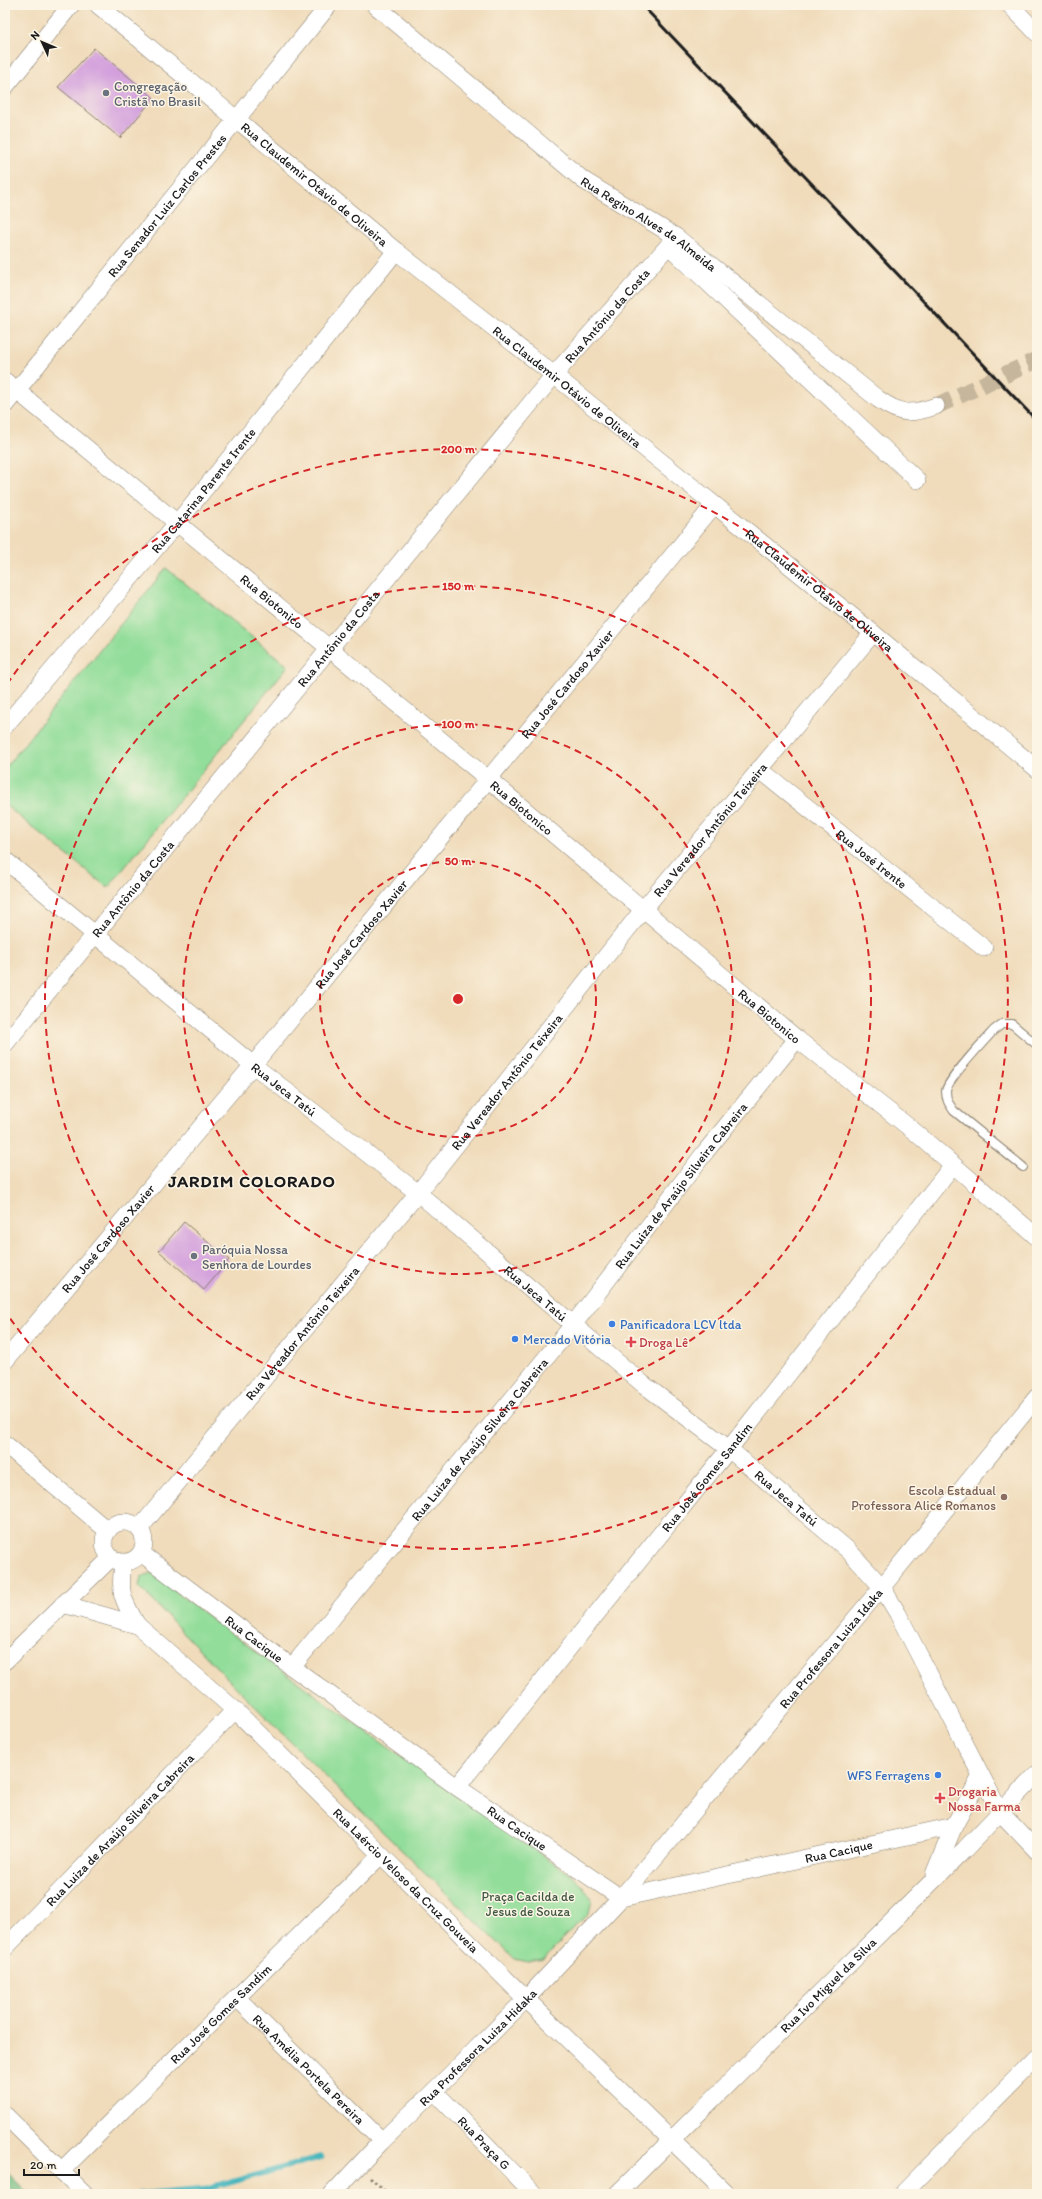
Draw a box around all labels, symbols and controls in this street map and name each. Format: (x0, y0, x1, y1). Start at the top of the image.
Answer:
north arrow (22, 22, 62, 62)
text: N (28, 28, 42, 43)
place label: Congregação Cristã no Brasil (114, 79, 201, 109)
marker: Congregação Cristã no Brasil (101, 88, 111, 98)
street label: Rua Claudemir Otávio de Oliveira (238, 119, 391, 249)
street label: Rua Senador Luiz Carlos Prestes (105, 131, 230, 280)
street label: Rua Regino Alves de Almeida (578, 174, 720, 275)
street label: Rua Antônio da Costa (561, 265, 653, 366)
street label: Rua Claudemir Otávio de Oliveira (490, 323, 645, 451)
street label: Rua Catarina Parente Irente (148, 425, 259, 556)
text: 200 m (441, 442, 476, 456)
street label: Rua Claudemir Otávio de Oliveira (742, 526, 897, 655)
street label: Rua Biotonico (237, 571, 306, 632)
text: 150 m (442, 579, 475, 593)
street label: Rua Antônio da Costa (294, 587, 383, 690)
street label: Rua José Cardoso Xavier (518, 626, 617, 742)
text: 100 m (441, 717, 475, 731)
street label: Rua Vereador Antônio Teixeira (650, 759, 770, 900)
street label: Rua Biotonico (487, 777, 556, 839)
street label: Rua José Irente (833, 826, 910, 892)
street label: Rua Antônio da Costa (89, 837, 177, 940)
text: 50 m (445, 854, 472, 868)
street label: Rua José Cardoso Xavier (312, 876, 411, 992)
street label: Rua Biotonico (735, 986, 804, 1047)
centre of rings (451, 992, 465, 1006)
street label: Rua Vereador Antônio Teixeira (448, 1011, 566, 1153)
street label: Rua Jeca Tatú (248, 1060, 319, 1119)
street label: Rua Luiza de Araújo Silveira Cabreira (612, 1099, 751, 1272)
district label: JARDIM COLORADO (167, 1171, 336, 1191)
street label: Rua José Cardoso Xavier (58, 1181, 158, 1296)
place label: Paróquia Nossa Senhora de Lourdes (202, 1242, 312, 1272)
marker: Paróquia Nossa Senhora de Lourdes (189, 1251, 199, 1261)
street label: Rua Jeca Tatú (501, 1262, 570, 1324)
street label: Rua Vereador Antônio Teixeira (242, 1263, 362, 1403)
place label: Panificadora LCV ltda (620, 1317, 742, 1332)
marker: Panificadora LCV ltda (607, 1319, 617, 1329)
place label: Mercado Vitória (523, 1332, 611, 1347)
marker: Mercado Vitória (510, 1334, 520, 1344)
place label: Droga Lê (639, 1335, 688, 1350)
marker: Droga Lê (626, 1337, 636, 1347)
street label: Rua Luiza de Araújo Silveira Cabreira (408, 1355, 551, 1524)
street label: Rua José Gomes Sandim (659, 1419, 755, 1535)
street label: Rua Jeca Tatú (752, 1467, 821, 1529)
place label: Escola Estadual Professora Alice Romanos (851, 1483, 996, 1513)
marker: Escola Estadual Professora Alice Romanos (999, 1492, 1009, 1502)
street label: Rua Professora Luiza Idaka (776, 1585, 886, 1712)
street label: Rua Cacique (222, 1612, 286, 1666)
street label: Rua Luiza de Araújo Silveira Cabreira (43, 1750, 197, 1909)
place label: WFS Ferragens (847, 1768, 930, 1783)
marker: WFS Ferragens (933, 1770, 943, 1780)
place label: Drogaria Nossa Farma (948, 1784, 1021, 1814)
marker: Drogaria Nossa Farma (935, 1793, 945, 1803)
street label: Rua Cacique (484, 1803, 550, 1854)
street label: Rua Laércio Veloso da Cruz Gouveia (330, 1805, 482, 1956)
street label: Rua Cacique (804, 1837, 874, 1866)
park label: Praça Cacilda de Jesus de Souza (482, 1889, 574, 1919)
street label: Rua Ivo Miguel da Silva (777, 1934, 880, 2036)
street label: Rua José Gomes Sandim (167, 1961, 274, 2067)
street label: Rua Professora Luiza Hidaka (416, 1985, 540, 2109)
street label: Rua Amélia Portela Pereira (250, 2011, 368, 2128)
street label: Rua Praça G (455, 2113, 513, 2173)
scale bar (24, 2151, 79, 2177)
text: 20 m (30, 2158, 57, 2172)

